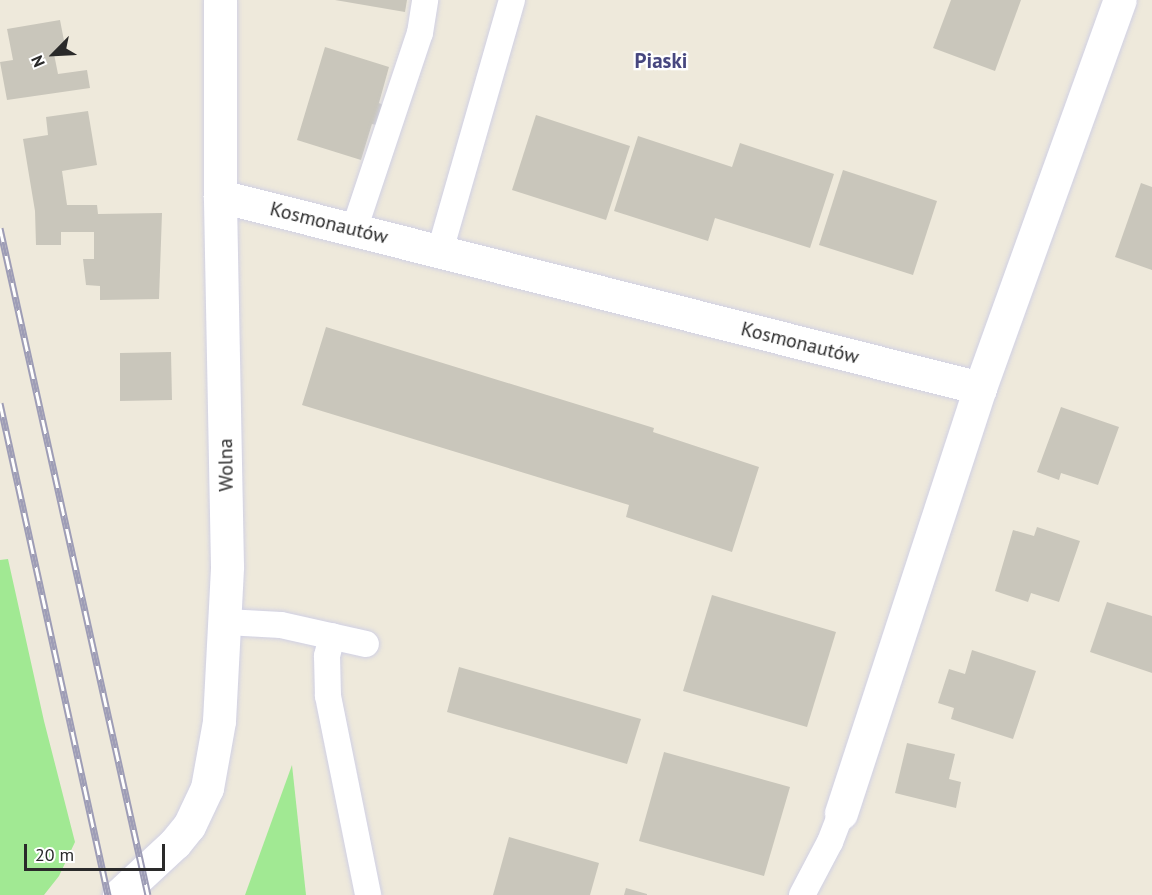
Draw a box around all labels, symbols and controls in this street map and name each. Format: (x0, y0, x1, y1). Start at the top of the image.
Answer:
north arrow (24, 24, 84, 84)
district label: Piaski (635, 48, 687, 74)
text: N (26, 52, 49, 70)
street label: Kosmonautów (268, 197, 390, 249)
street label: Kosmonautów (739, 317, 861, 369)
street label: Wolna (214, 438, 238, 492)
scale bar (27, 832, 168, 870)
text: 20 m (35, 843, 74, 866)

